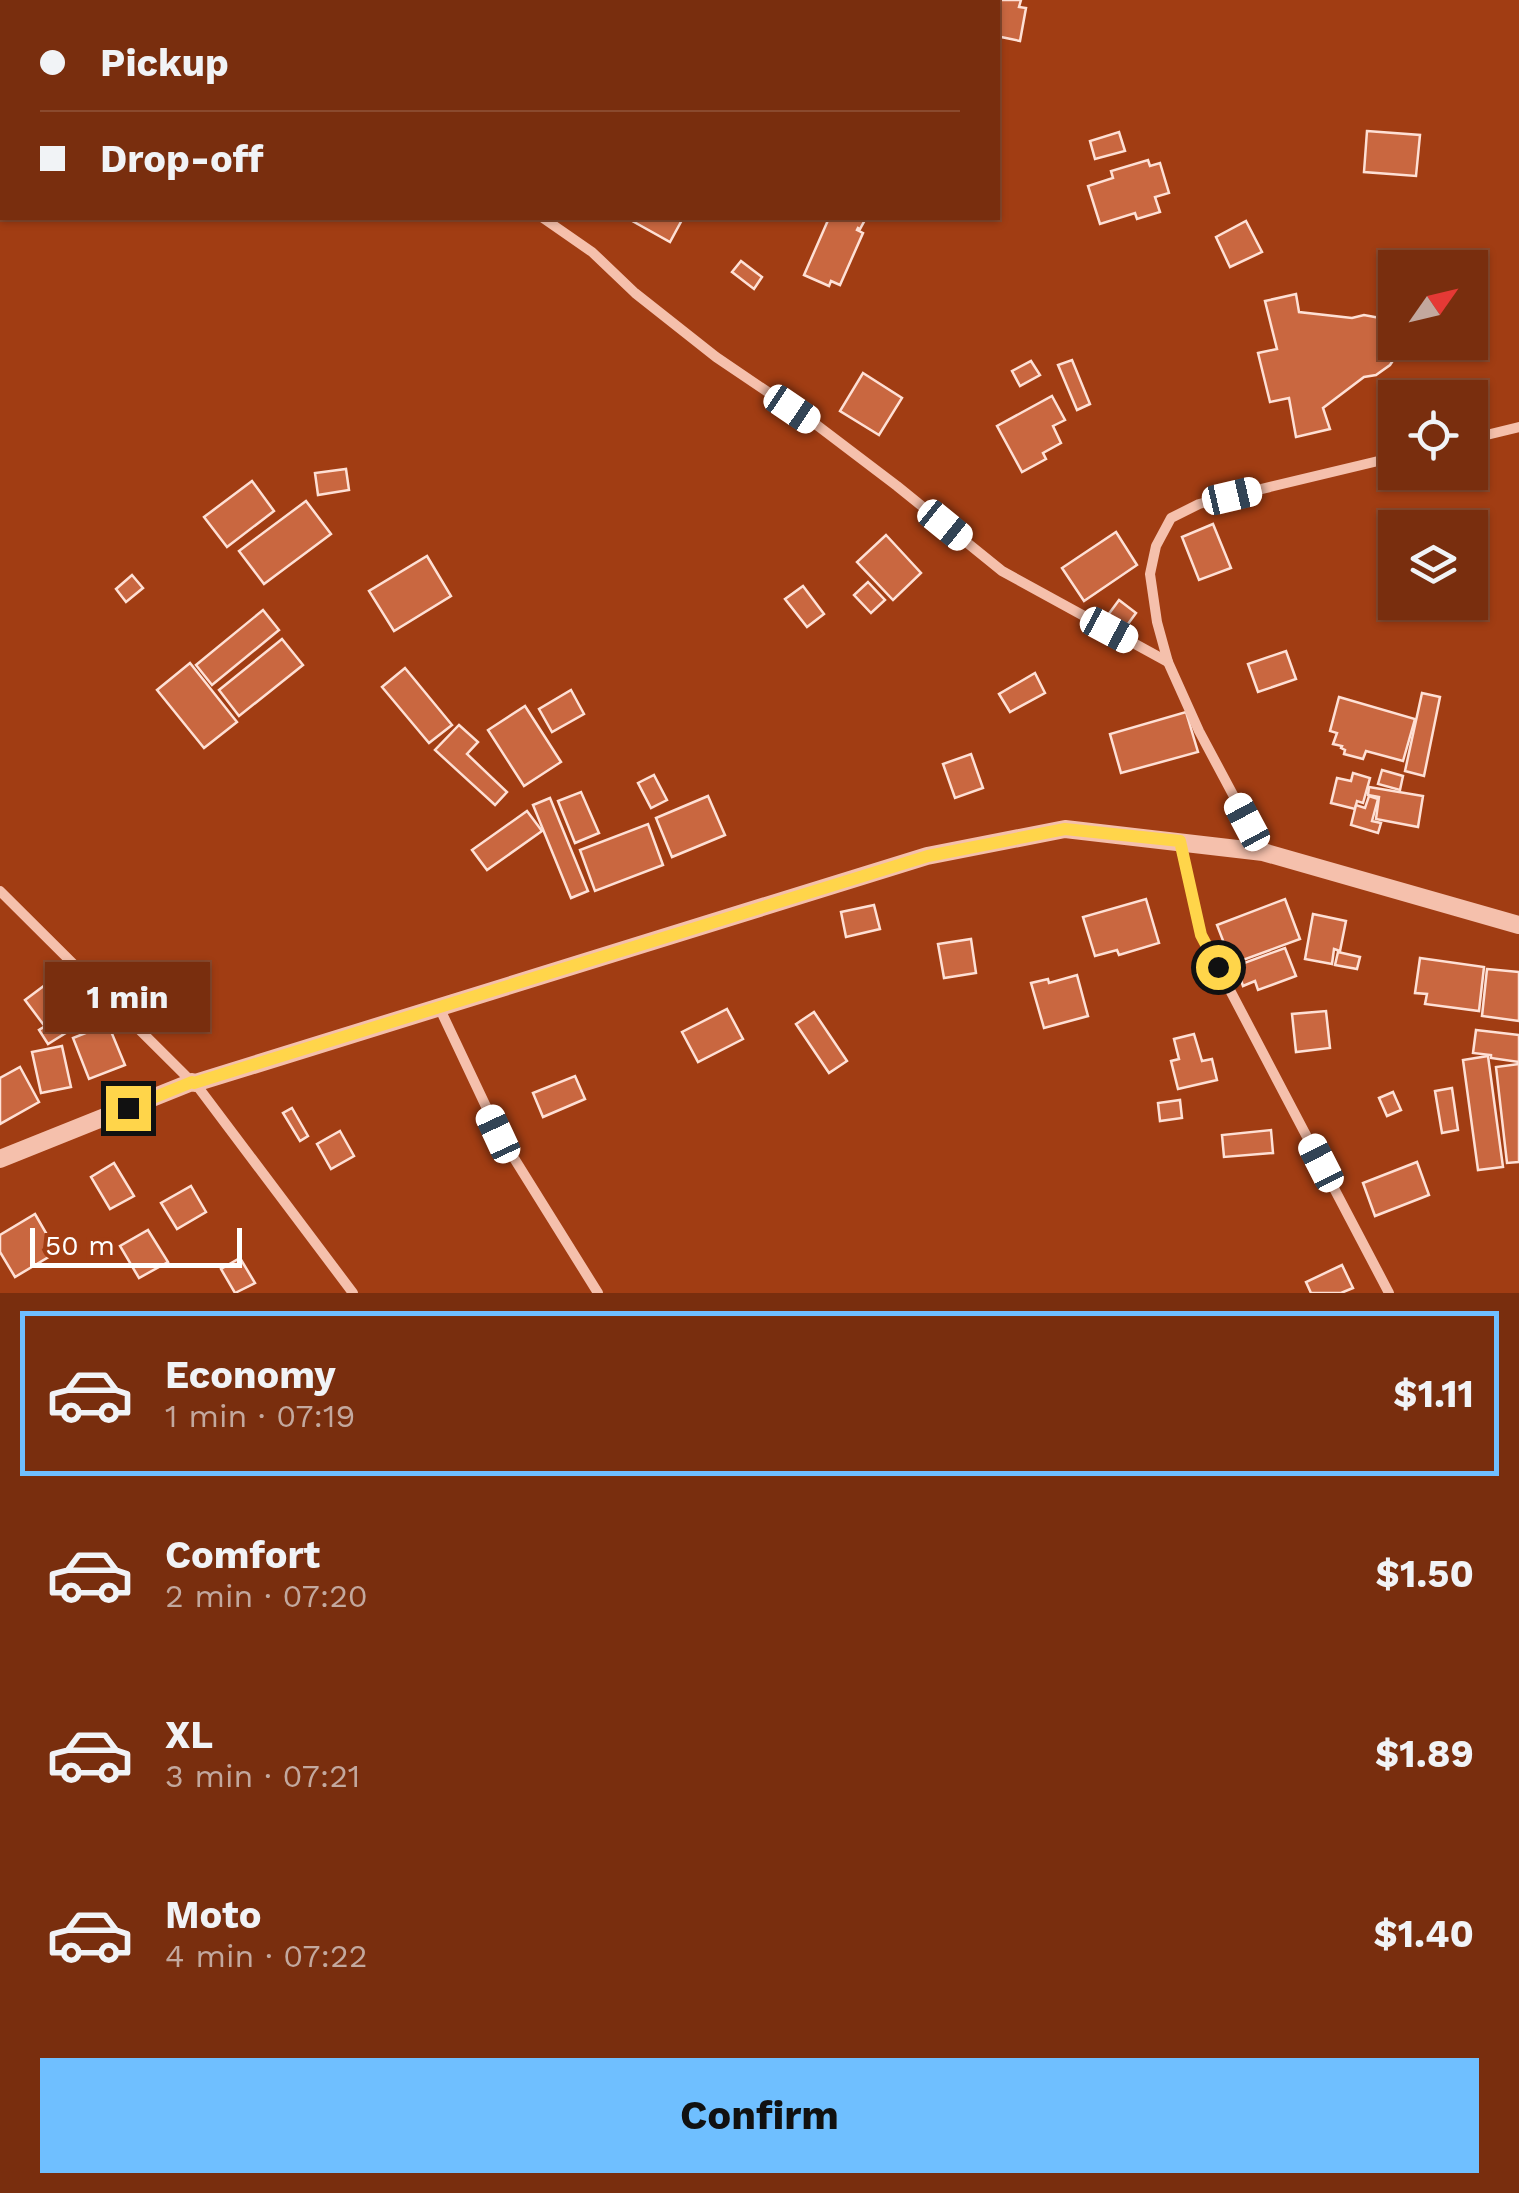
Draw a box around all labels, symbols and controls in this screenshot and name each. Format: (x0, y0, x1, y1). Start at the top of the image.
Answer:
text: Pickup (100, 41, 229, 85)
text: Drop-off (100, 137, 264, 181)
north arrow (1378, 250, 1488, 360)
map controls (1378, 250, 1488, 620)
car (759, 380, 825, 438)
button: locate (1378, 380, 1488, 490)
car (1199, 475, 1265, 517)
car (912, 494, 978, 556)
button: layers (1378, 510, 1488, 620)
car (1075, 603, 1143, 657)
car (1220, 788, 1274, 856)
route start (1196, 945, 1241, 990)
callout: 1 min (46, 963, 210, 1033)
text: 1 min (86, 978, 169, 1016)
route end (106, 1086, 151, 1131)
car (472, 1100, 524, 1168)
car (1294, 1129, 1348, 1197)
scale bar (30, 1223, 242, 1268)
text: 50 m (45, 1229, 115, 1262)
icon: car (45, 1349, 135, 1439)
text: Economy (165, 1353, 336, 1397)
text: $1.11 (1393, 1372, 1474, 1416)
text: 1 min · 07:19 (165, 1397, 355, 1435)
icon: car (45, 1529, 135, 1619)
text: Comfort (165, 1533, 320, 1577)
text: $1.50 (1376, 1552, 1474, 1596)
text: 2 min · 07:20 (165, 1577, 368, 1615)
icon: car (45, 1709, 135, 1799)
text: XL (165, 1713, 213, 1757)
text: $1.89 (1375, 1732, 1474, 1776)
text: 3 min · 07:21 (165, 1757, 360, 1795)
icon: car (45, 1889, 135, 1979)
text: Moto (165, 1893, 261, 1937)
text: $1.40 (1373, 1912, 1474, 1956)
text: 4 min · 07:22 (165, 1937, 367, 1975)
button: Confirm (40, 2058, 1479, 2173)

